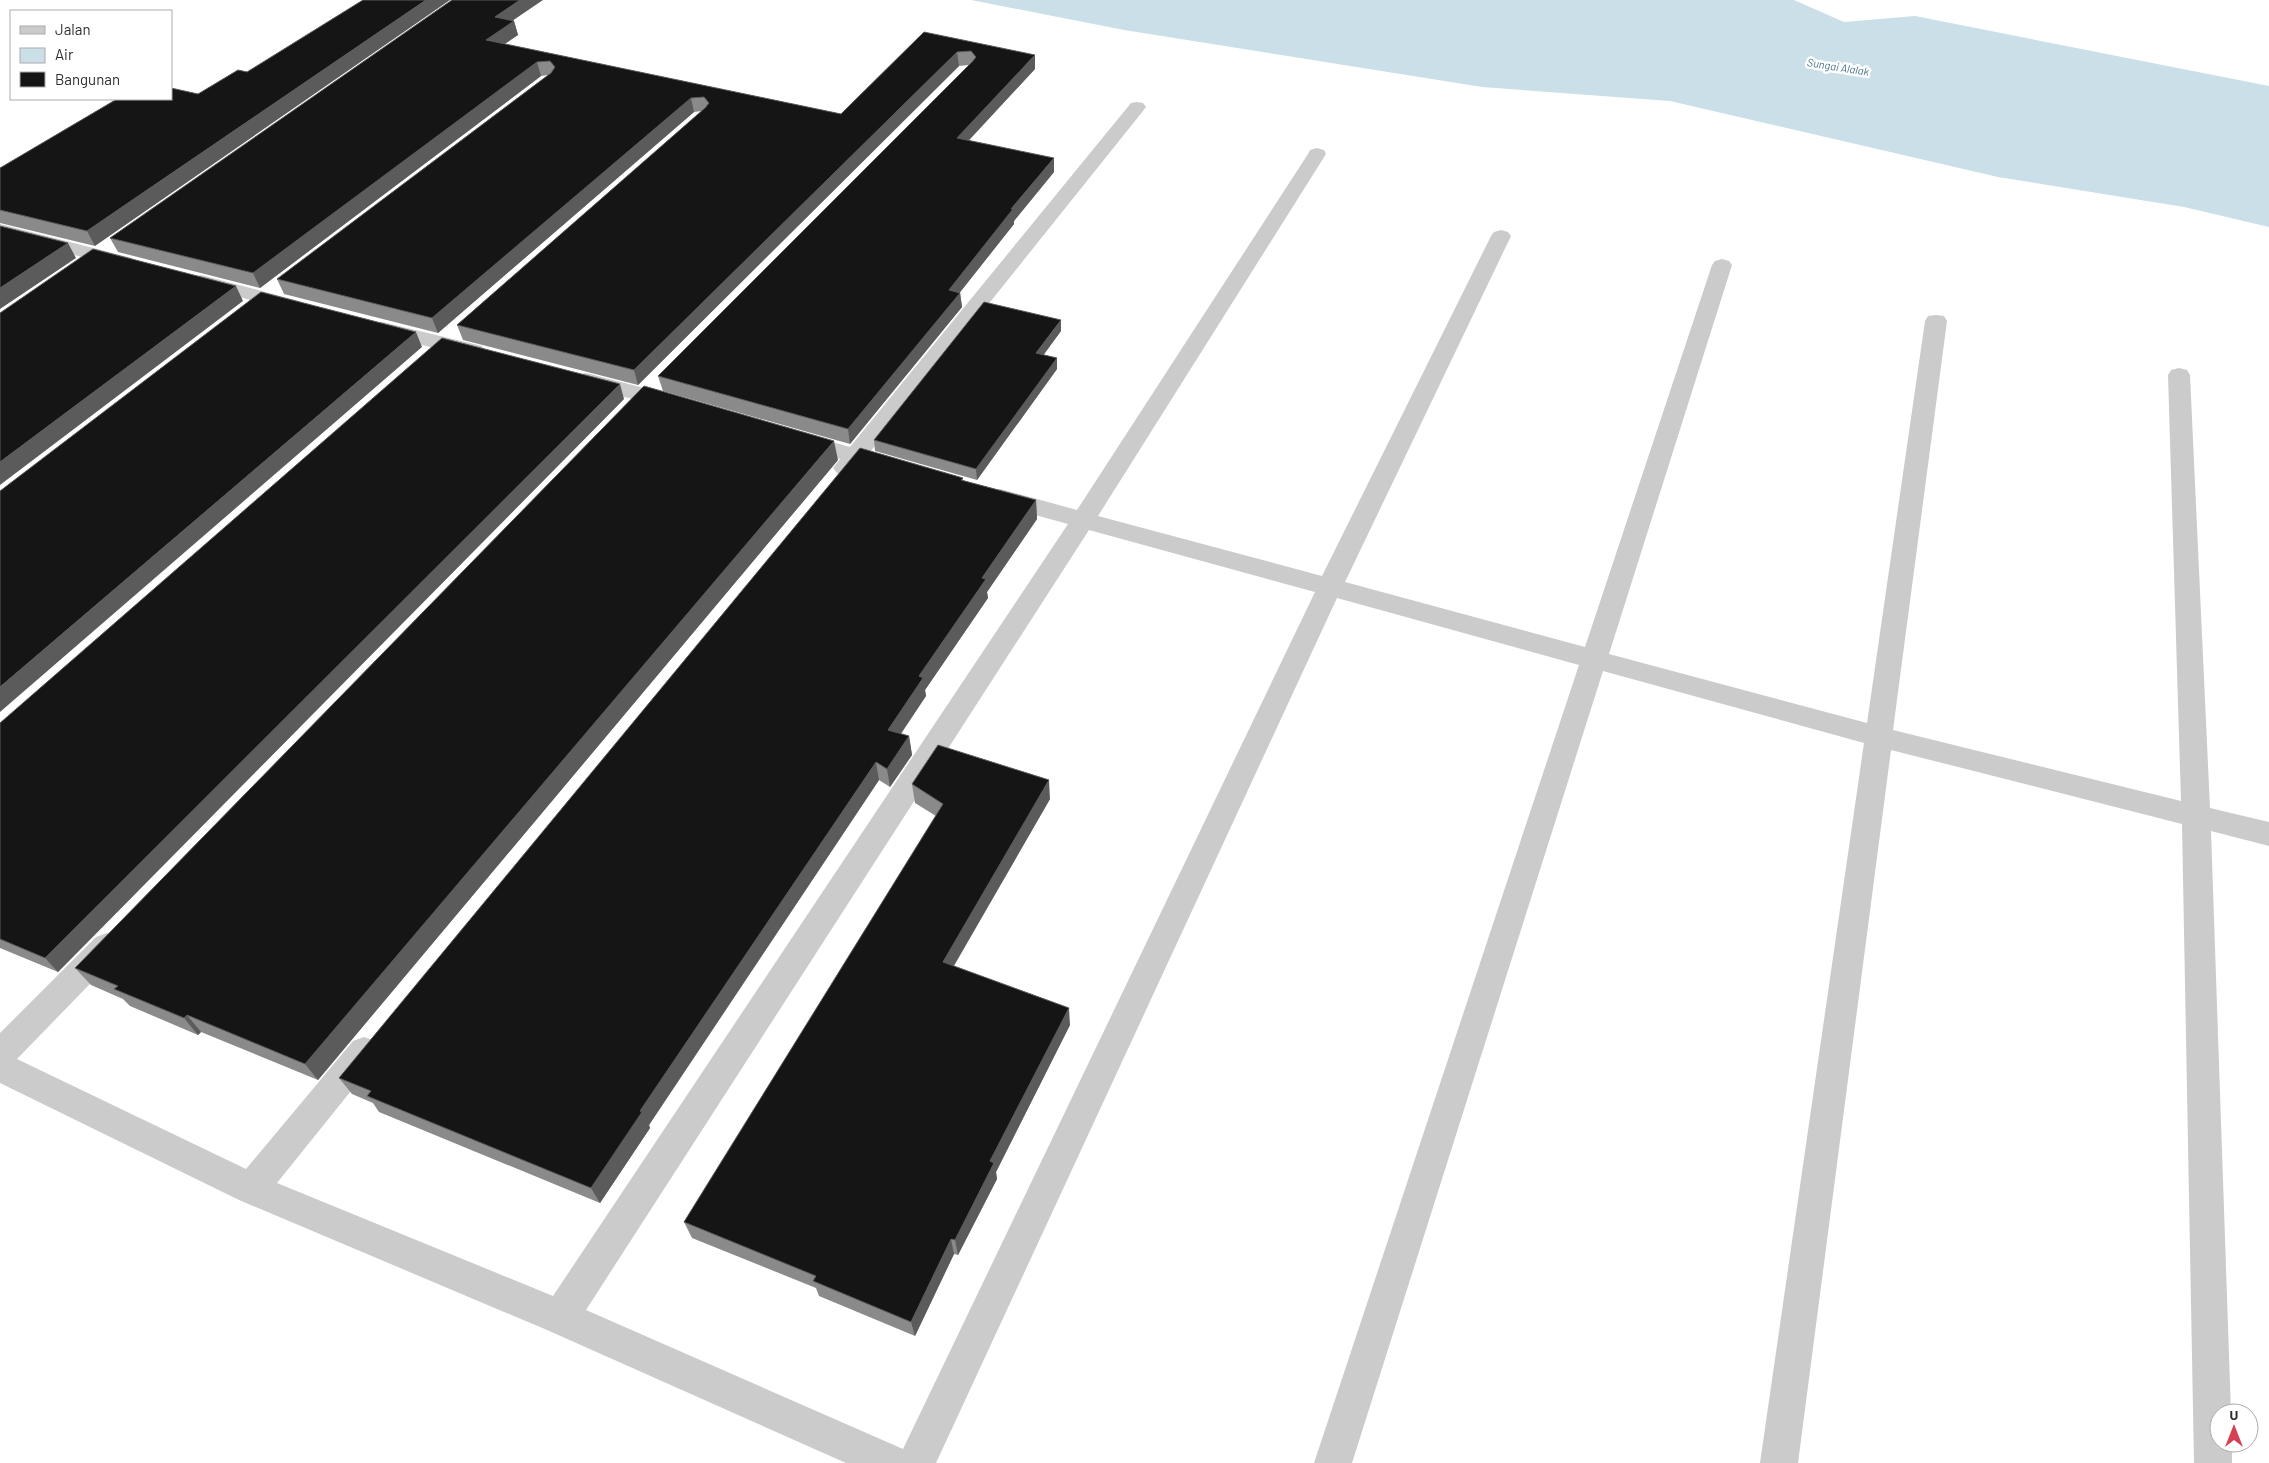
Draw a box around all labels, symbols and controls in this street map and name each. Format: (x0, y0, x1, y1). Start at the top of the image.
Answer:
legend (10, 10, 172, 100)
text: Jalan (55, 20, 91, 38)
text: Air (55, 45, 74, 63)
water label: Sungai Alalak (1806, 55, 1871, 78)
text: Bangunan (55, 70, 120, 88)
north arrow (2209, 1403, 2259, 1453)
text: U (2230, 1406, 2239, 1423)

